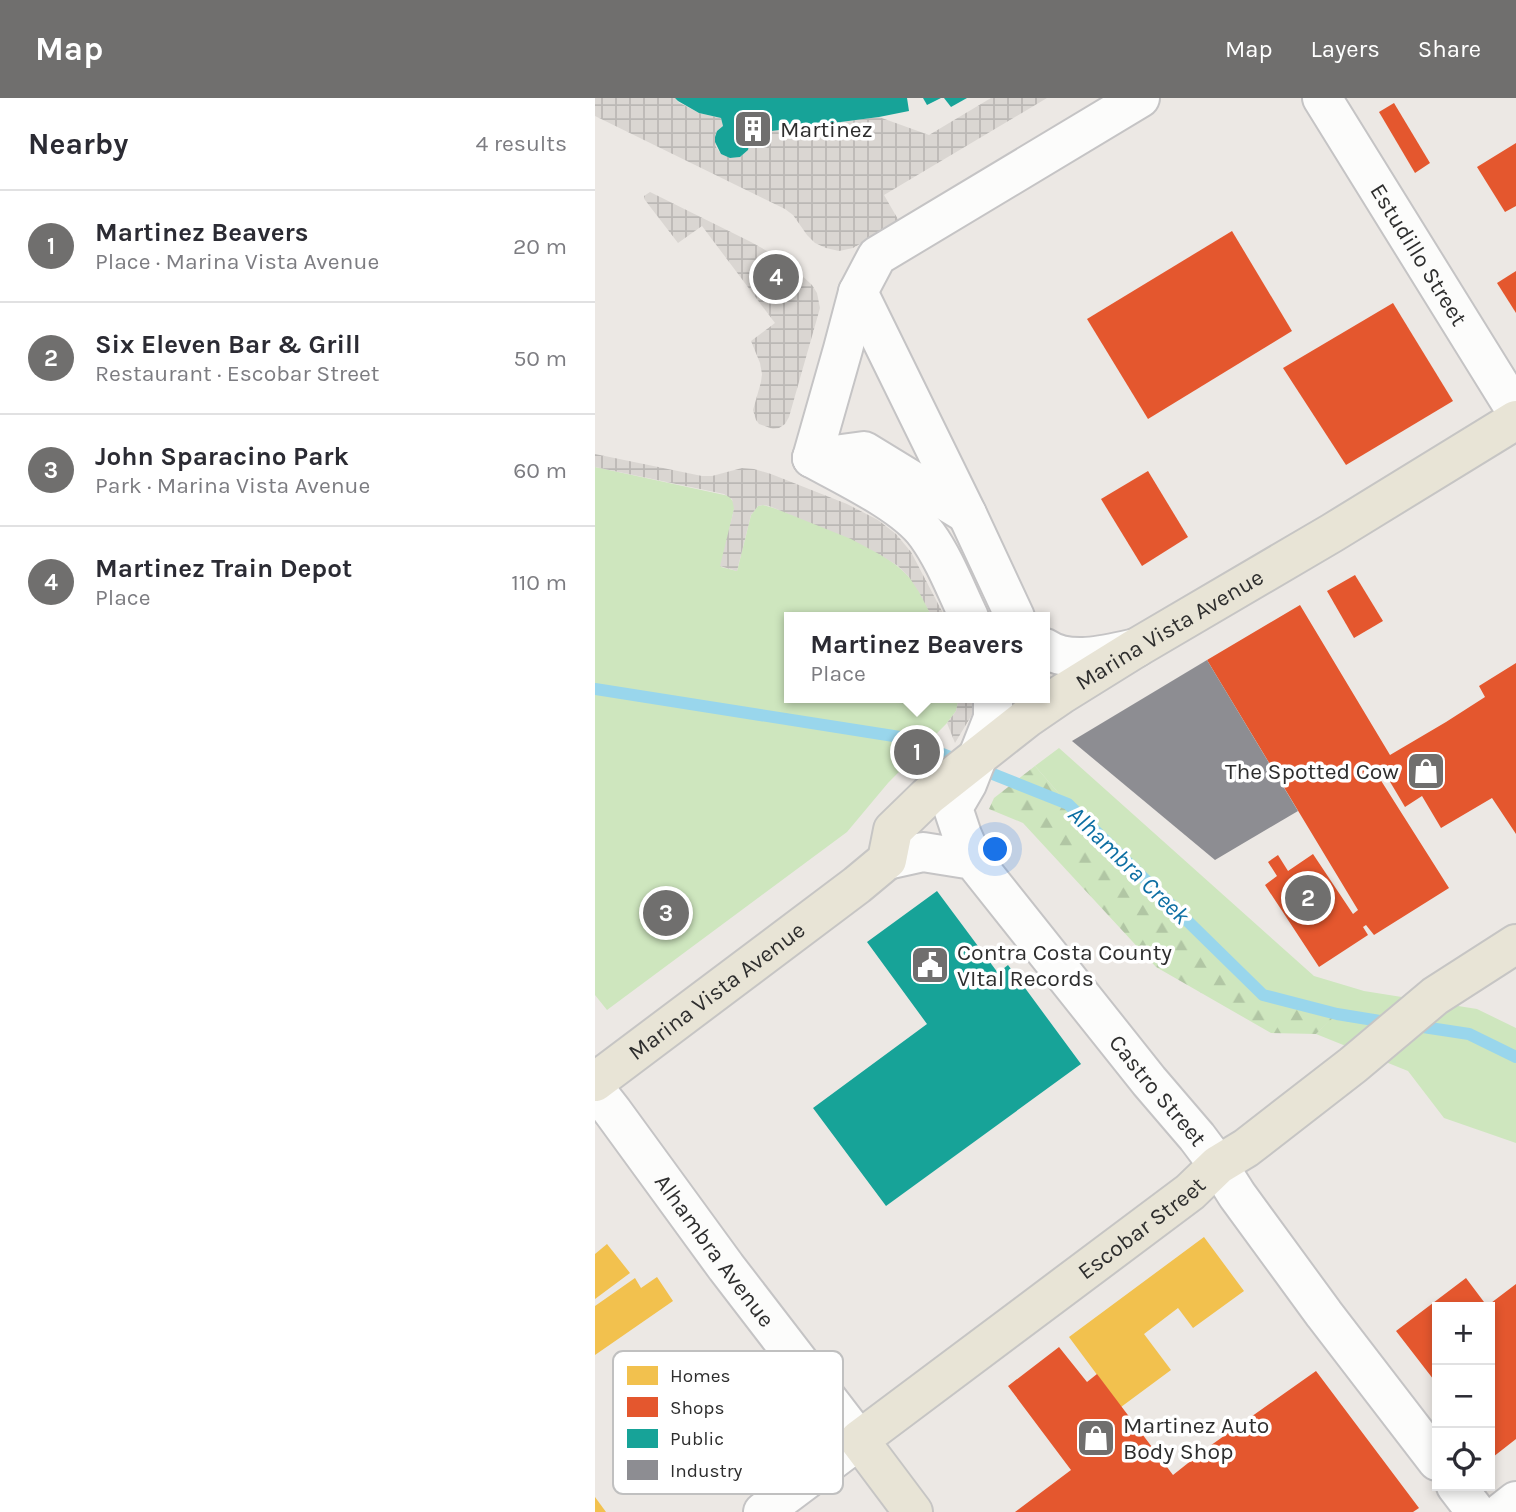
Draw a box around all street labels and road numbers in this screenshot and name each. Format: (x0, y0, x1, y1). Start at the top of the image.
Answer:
street label: Estudillo Street (1365, 178, 1473, 331)
street label: Marina Vista Avenue (1070, 563, 1268, 696)
street label: Marina Vista Avenue (623, 916, 810, 1066)
street label: Castro Street (1104, 1029, 1213, 1152)
street label: Alhambra Avenue (649, 1169, 780, 1332)
street label: Escobar Street (1072, 1171, 1211, 1285)

